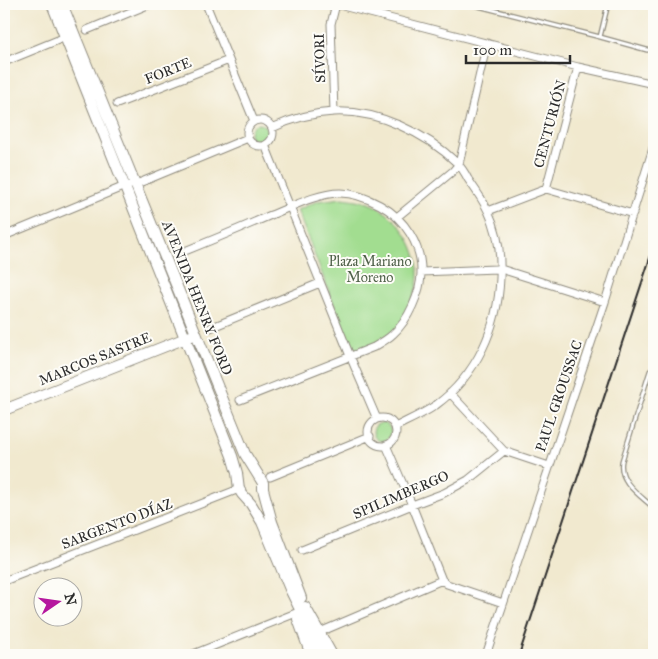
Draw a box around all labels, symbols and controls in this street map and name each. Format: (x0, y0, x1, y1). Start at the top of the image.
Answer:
scale bar (466, 32, 569, 64)
street label: SÍVORI (309, 33, 329, 83)
text: 100 m (473, 41, 513, 59)
street label: FORTE (142, 54, 194, 88)
street label: CENTURIÓN (528, 78, 570, 170)
street label: AVENIDA HENRY FORD (158, 217, 236, 378)
park label: Plaza Mariano Moreno (328, 253, 412, 286)
street label: MARCOS SASTRE (36, 329, 154, 389)
street label: PAUL GROUSSAC (532, 338, 586, 454)
street label: SPILIMBERGO (351, 467, 451, 523)
street label: SARGENTO DÍAZ (58, 493, 175, 553)
north arrow (32, 576, 82, 626)
text: N (61, 591, 80, 607)

